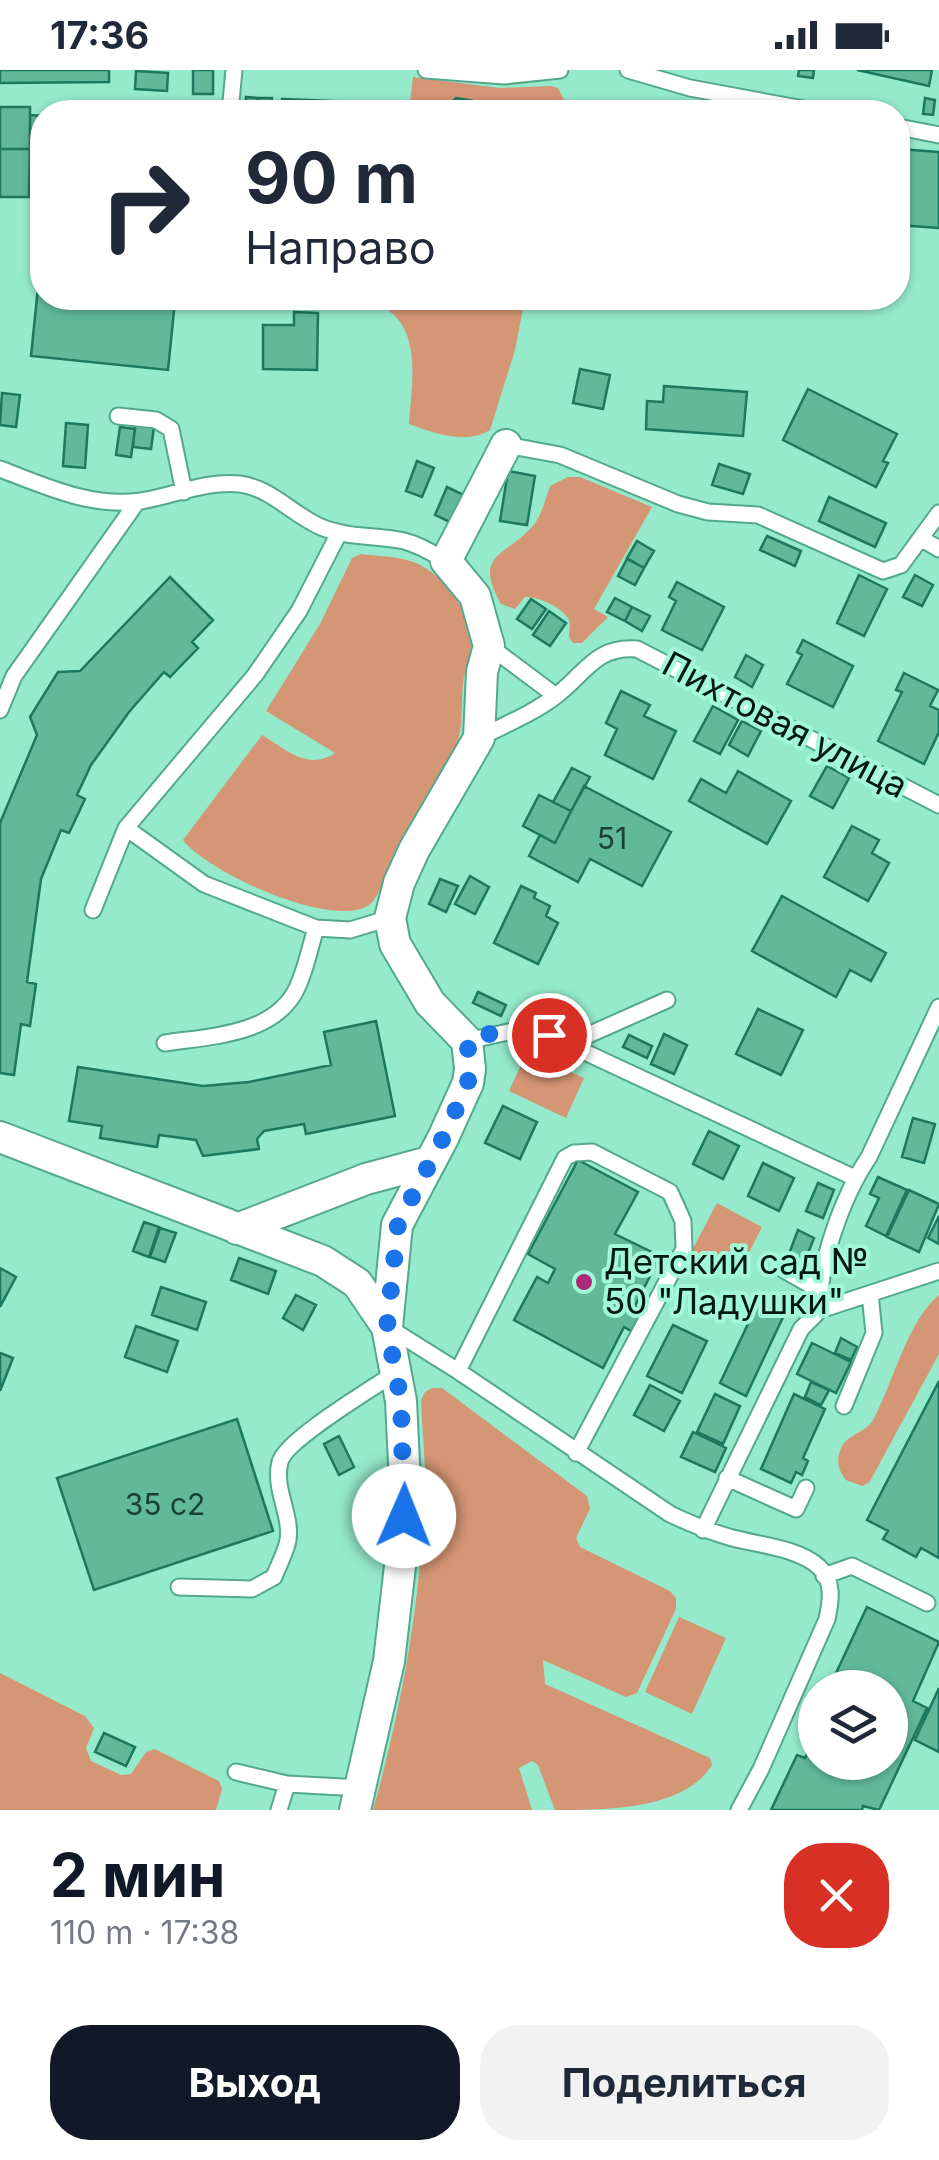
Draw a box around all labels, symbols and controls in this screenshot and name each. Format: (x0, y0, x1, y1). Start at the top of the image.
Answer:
text: 17:36 (50, 12, 149, 58)
text: 90 m (245, 135, 418, 220)
icon: right (80, 140, 210, 270)
text: Направо (245, 220, 436, 275)
street label: Пихтовая улица (656, 642, 915, 806)
house number: 51 (597, 820, 627, 856)
pin (507, 993, 592, 1078)
icon: arrive (522, 1008, 577, 1063)
place label: Детский сад № 50 "Ладушки" (604, 1240, 869, 1322)
marker: Детский сад № 50 "Ладушки" (573, 1271, 595, 1293)
position arrow (352, 1464, 456, 1568)
house number: 35 с2 (125, 1486, 205, 1522)
map controls (798, 1670, 908, 1780)
button: layers (798, 1670, 908, 1780)
text: 2 мин (50, 1839, 225, 1911)
button: close (784, 1843, 889, 1948)
text: 110 m · 17:38 (50, 1913, 239, 1952)
button: Выход (50, 2025, 460, 2140)
button: Поделиться (480, 2025, 889, 2140)

